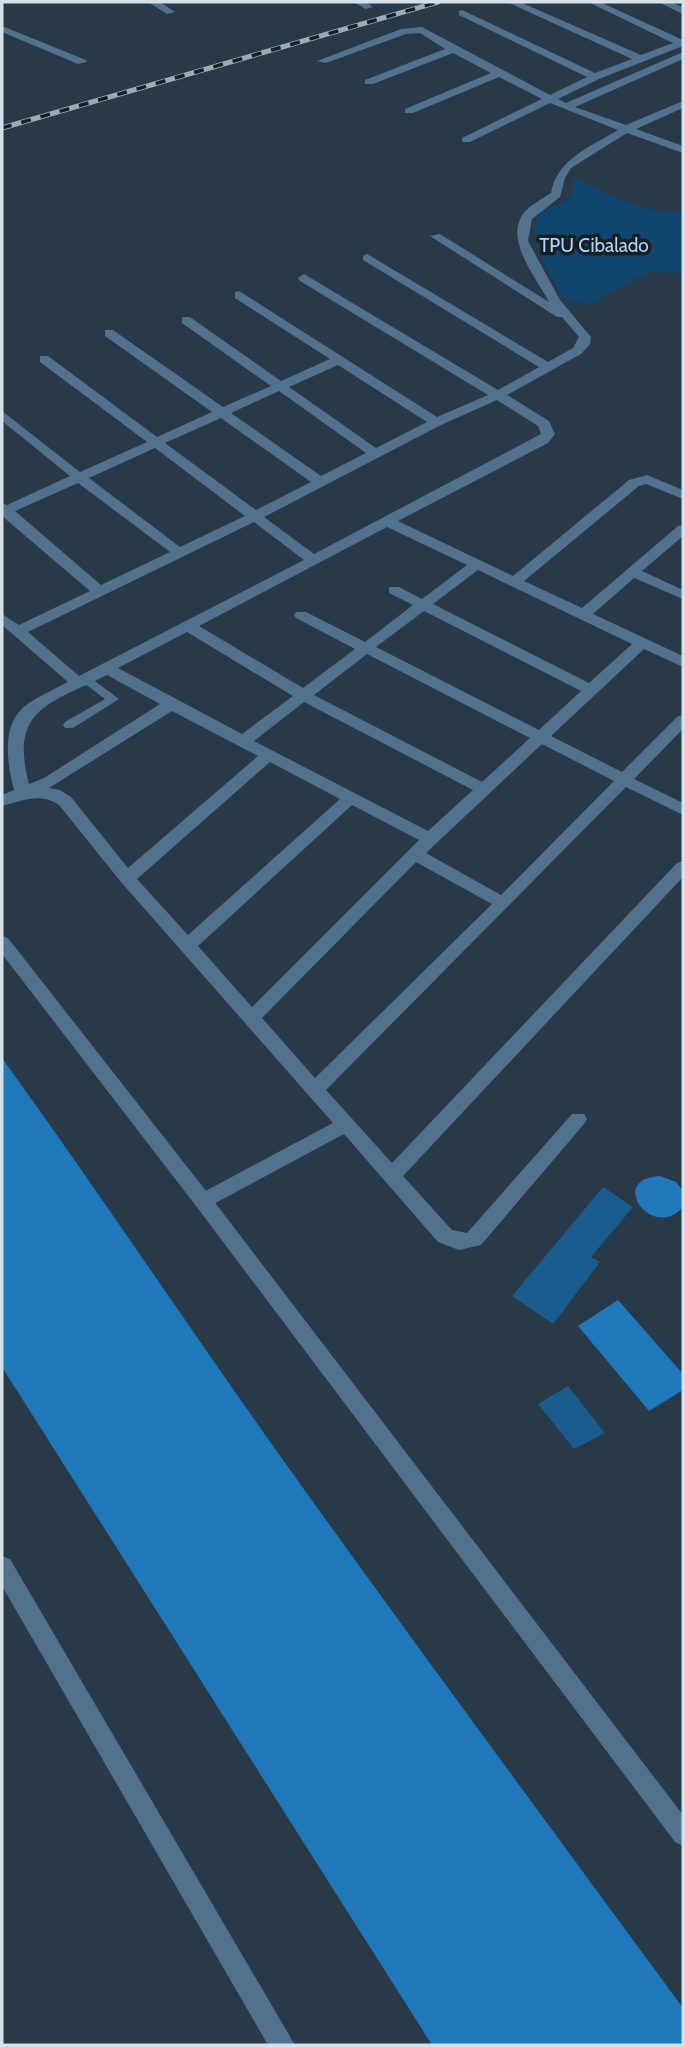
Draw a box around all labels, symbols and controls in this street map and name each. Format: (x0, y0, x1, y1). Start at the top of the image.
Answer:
park label: TPU Cibalado (539, 234, 649, 257)

